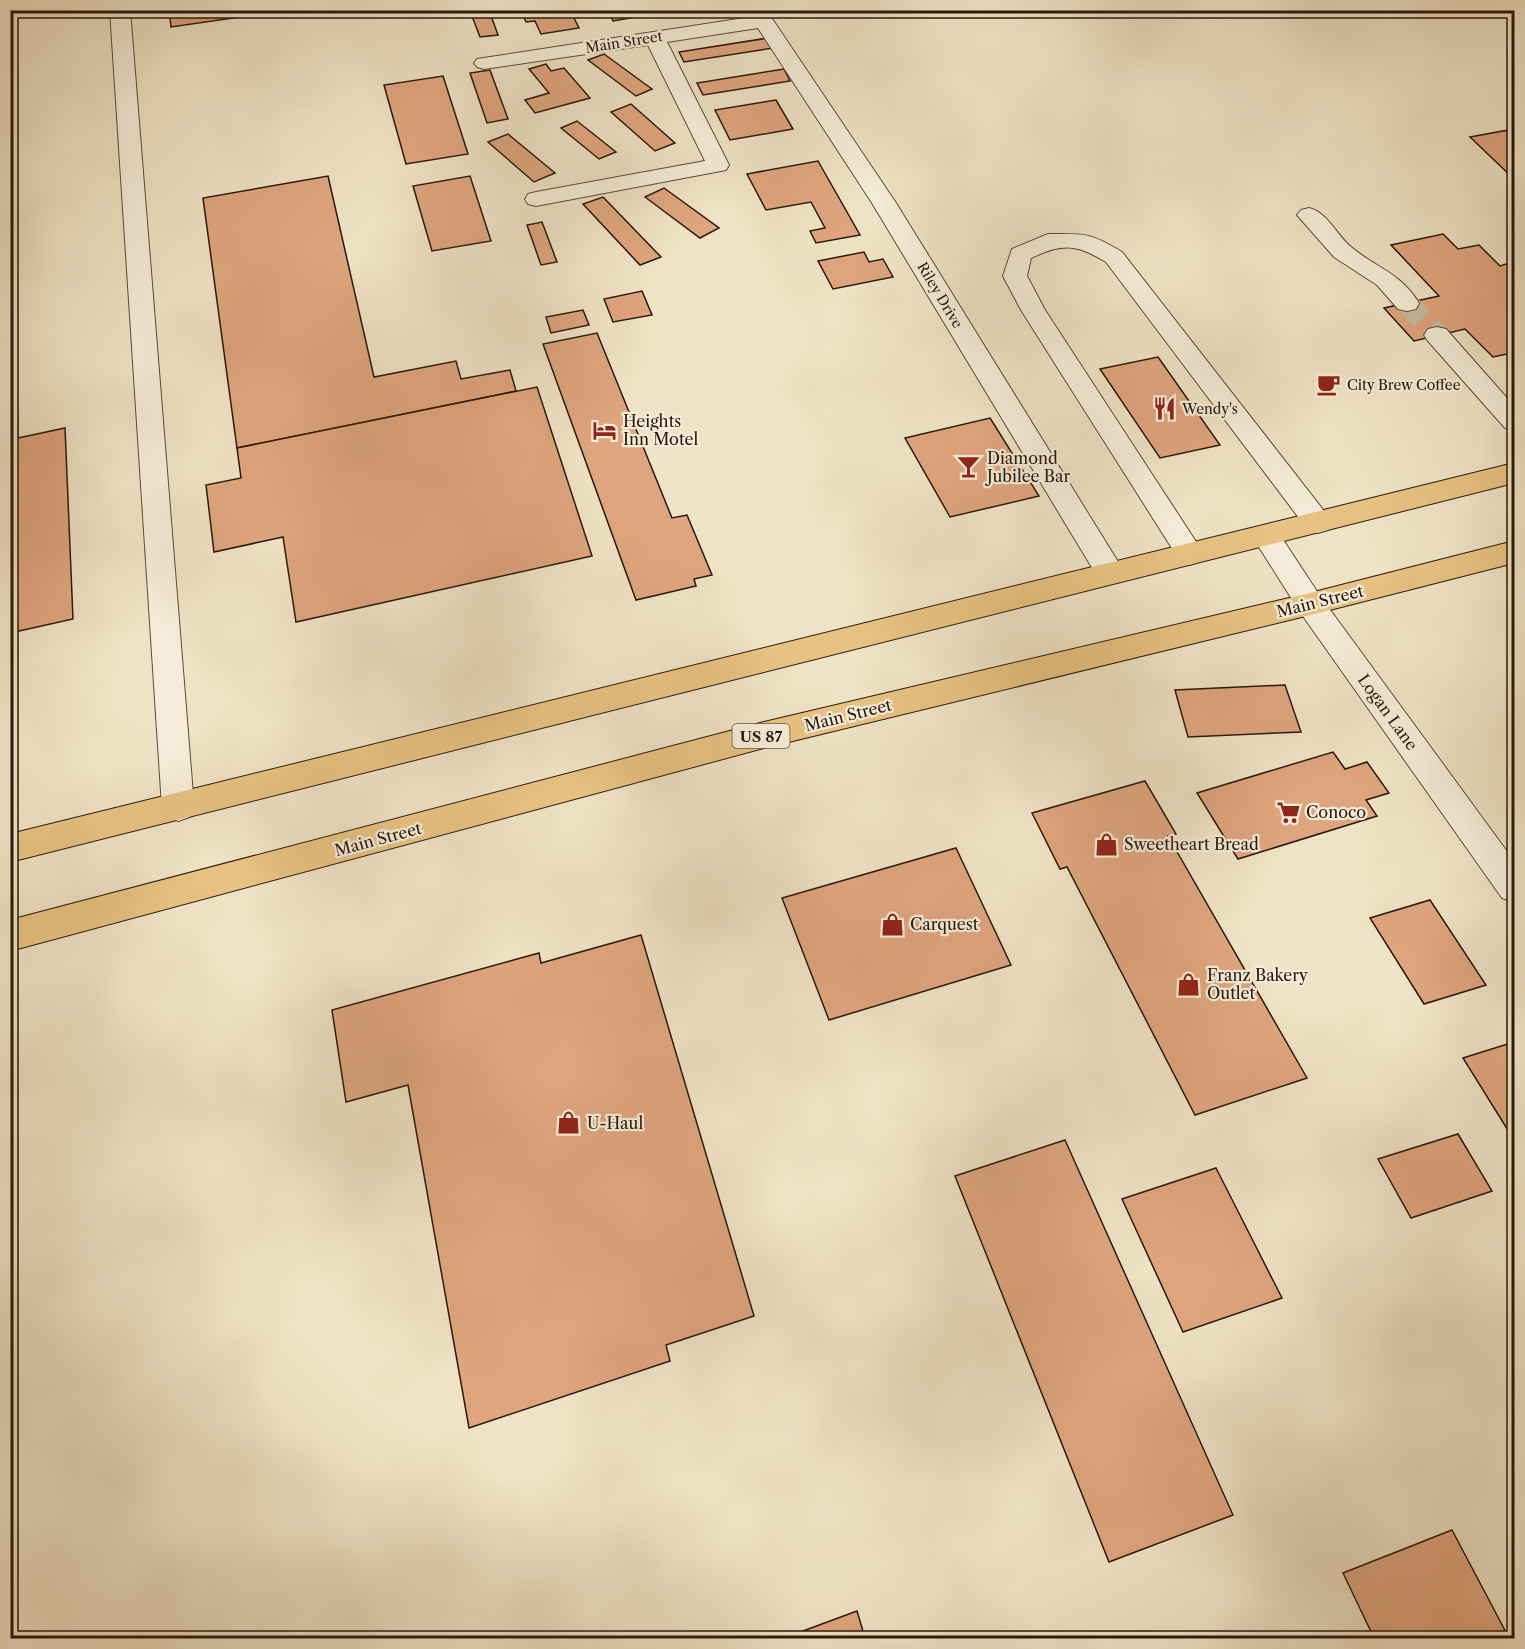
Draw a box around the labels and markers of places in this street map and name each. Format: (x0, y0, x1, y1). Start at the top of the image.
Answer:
cafe icon: City Brew Coffee (1316, 372, 1342, 398)
place label: City Brew Coffee (1347, 376, 1461, 394)
restaurant icon: Wendy's (1151, 396, 1177, 422)
place label: Wendy's (1181, 400, 1238, 418)
place label: Heights Inn Motel (623, 411, 699, 449)
hotel icon: Heights Inn Motel (592, 417, 618, 443)
place label: Diamond Jubilee Bar (984, 448, 1070, 486)
bar icon: Diamond Jubilee Bar (956, 454, 982, 480)
supermarket icon: Conoco (1275, 799, 1301, 825)
place label: Conoco (1306, 802, 1366, 822)
shop icon: Sweetheart Bread (1093, 831, 1119, 857)
place label: Sweetheart Bread (1124, 834, 1259, 854)
shop icon: Carquest (879, 911, 905, 937)
place label: Carquest (910, 914, 979, 934)
place label: Franz Bakery Outlet (1207, 965, 1309, 1003)
shop icon: Franz Bakery Outlet (1176, 971, 1202, 997)
shop icon: U-Haul (556, 1110, 582, 1136)
place label: U-Haul (587, 1113, 643, 1133)

